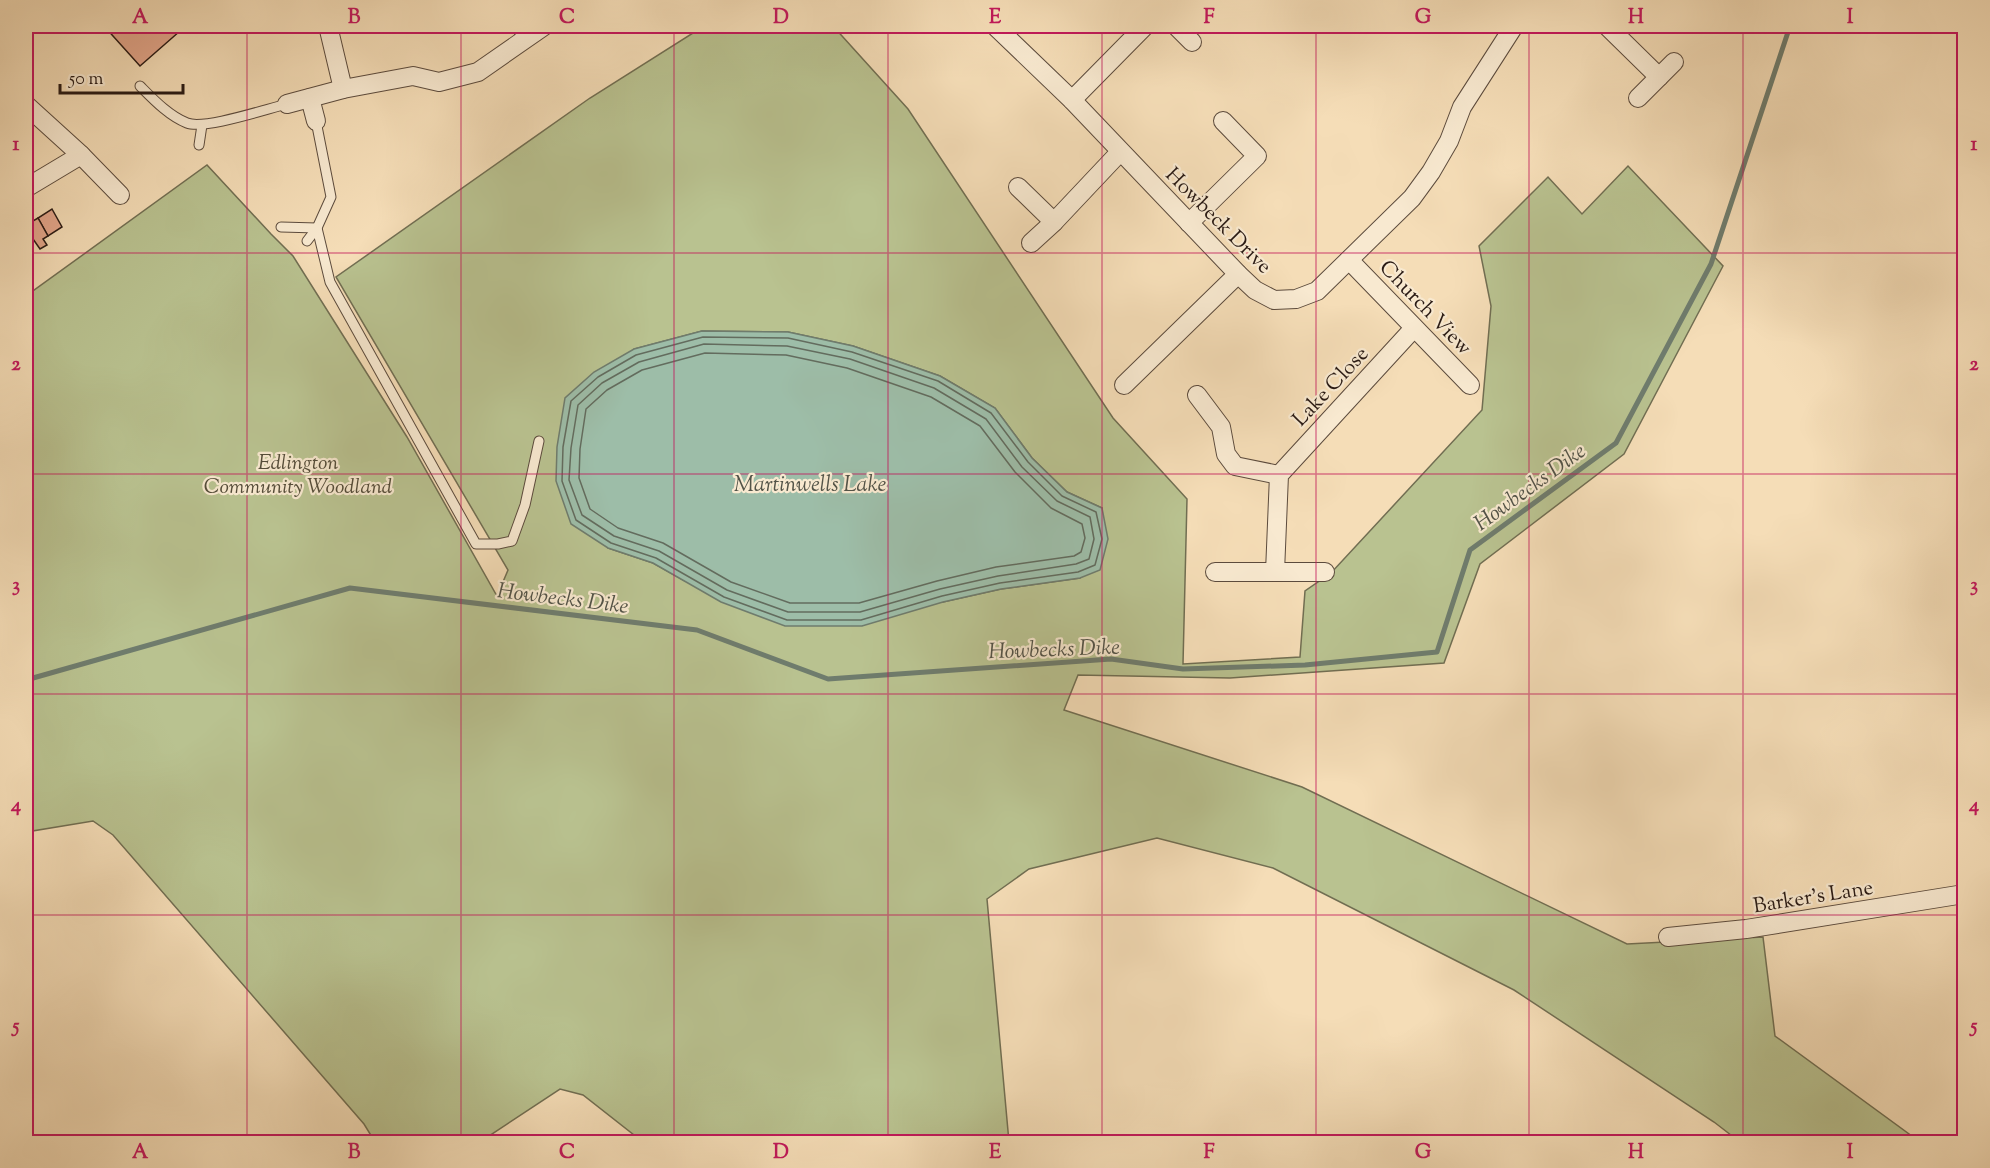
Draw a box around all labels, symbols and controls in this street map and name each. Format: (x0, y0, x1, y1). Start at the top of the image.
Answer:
text: A (132, 4, 149, 33)
text: B (348, 4, 361, 33)
text: C (559, 4, 575, 33)
text: D (773, 4, 789, 33)
text: E (989, 4, 1002, 33)
text: F (1203, 4, 1215, 33)
text: G (1415, 4, 1432, 33)
text: H (1628, 4, 1644, 33)
text: I (1847, 4, 1854, 33)
scale bar (60, 57, 183, 95)
text: 50 m (68, 67, 104, 93)
text: 1 (13, 131, 20, 160)
text: 1 (1971, 131, 1978, 160)
street label: Howbeck Drive (1157, 161, 1278, 282)
street label: Church View (1371, 254, 1478, 363)
street label: Lake Close (1286, 341, 1376, 434)
text: 2 (11, 351, 21, 380)
text: 2 (1969, 351, 1979, 380)
water label: Howbecks Dike (1468, 437, 1594, 540)
park label: Edlington Community Woodland (204, 449, 393, 503)
water label: Martinwells Lake (734, 470, 886, 502)
text: 3 (12, 572, 20, 601)
text: 3 (1970, 572, 1978, 601)
water label: Howbecks Dike (495, 576, 630, 624)
water label: Howbecks Dike (988, 633, 1121, 669)
text: 4 (10, 792, 21, 821)
text: 4 (1968, 792, 1979, 821)
street label: Barker's Lane (1751, 874, 1875, 922)
text: 5 (11, 1013, 20, 1042)
text: 5 (1969, 1013, 1978, 1042)
text: A (132, 1139, 149, 1168)
text: B (348, 1139, 361, 1168)
text: C (559, 1139, 575, 1168)
text: D (773, 1139, 789, 1168)
text: E (989, 1139, 1002, 1168)
text: F (1203, 1139, 1215, 1168)
text: G (1415, 1139, 1432, 1168)
text: H (1628, 1139, 1644, 1168)
text: I (1847, 1139, 1854, 1168)

